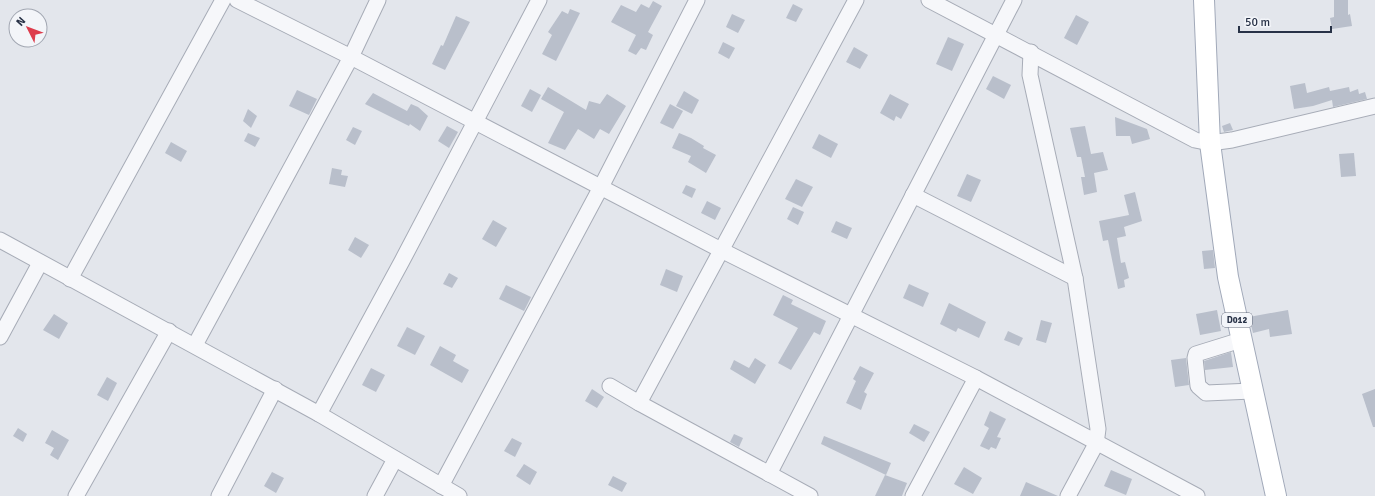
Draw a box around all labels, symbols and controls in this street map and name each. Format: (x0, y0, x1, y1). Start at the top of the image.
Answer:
north arrow (8, 8, 48, 48)
scale bar (1239, 8, 1331, 34)
text: N (14, 14, 28, 29)
text: 50 m (1245, 15, 1270, 30)
road number: D012 (1222, 313, 1252, 327)

